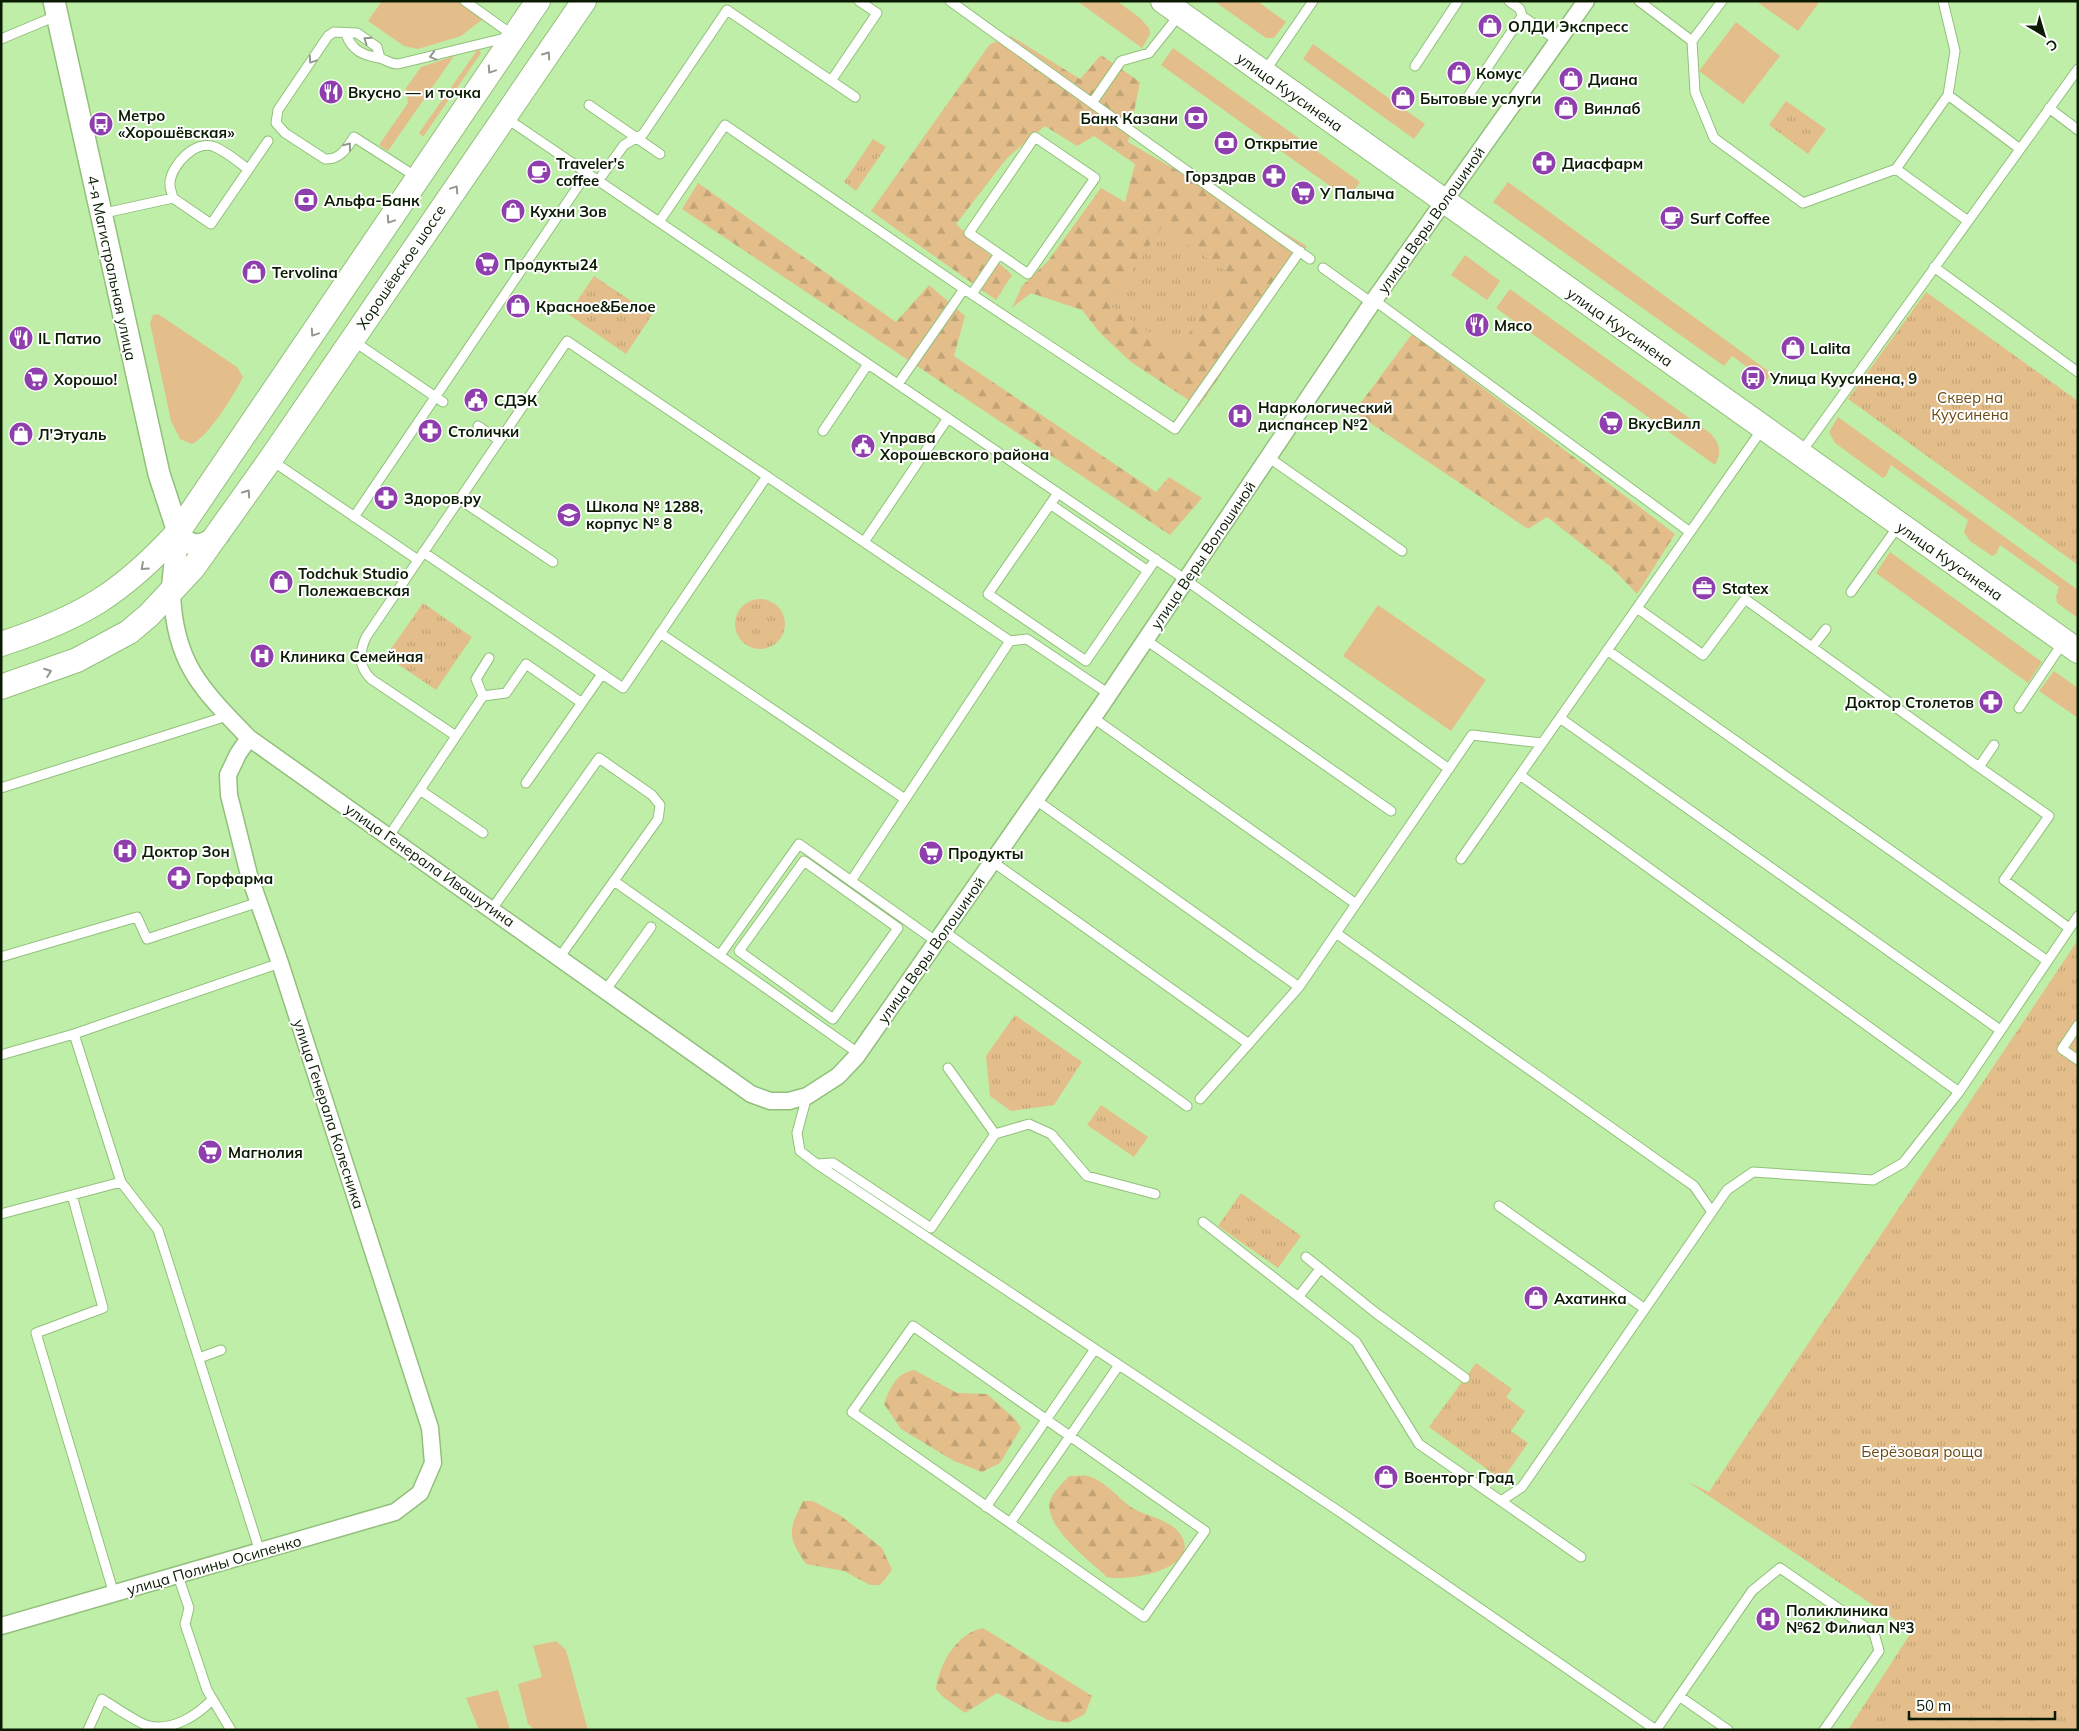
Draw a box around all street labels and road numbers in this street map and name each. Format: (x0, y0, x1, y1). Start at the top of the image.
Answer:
street label: улица Куусинена (1233, 48, 1347, 136)
street label: улица Веры Волошиной (1373, 143, 1489, 297)
street label: 4-я Магистральная улица (83, 174, 141, 362)
street label: Хорошёвское шоссе (352, 201, 450, 333)
street label: улица Куусинена (1563, 283, 1677, 371)
street label: улица Веры Волошиной (1146, 477, 1260, 633)
street label: улица Куусинена (1893, 517, 2007, 605)
street label: улица Генерала Ивашутина (341, 799, 519, 931)
street label: улица Веры Волошиной (873, 873, 989, 1027)
street label: улица Генерала Колесника (289, 1017, 369, 1211)
street label: улица Полины Осипенко (125, 1531, 303, 1599)

